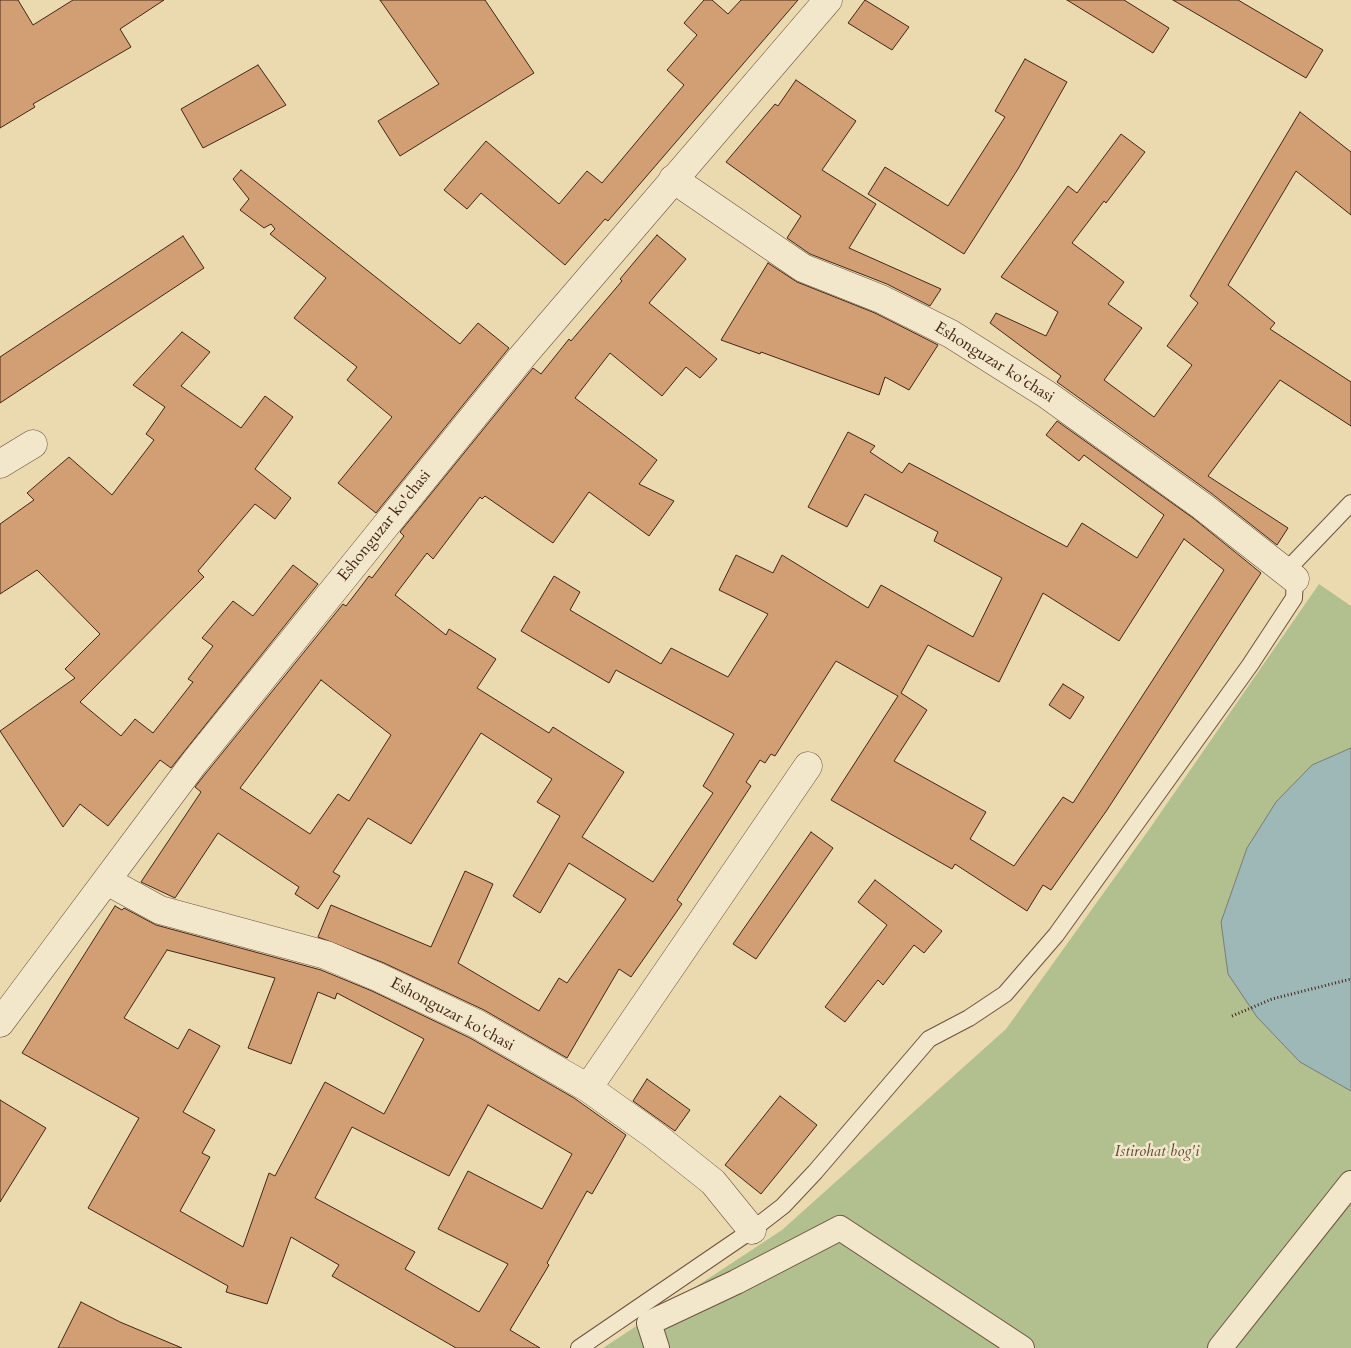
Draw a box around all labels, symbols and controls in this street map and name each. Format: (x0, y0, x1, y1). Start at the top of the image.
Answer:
street label: Eshonguzar ko'chasi (931, 318, 1057, 408)
street label: Eshonguzar ko'chasi (334, 467, 436, 585)
street label: Eshonguzar ko'chasi (387, 974, 517, 1056)
park label: Istirohat bog'i (1115, 1142, 1199, 1162)

